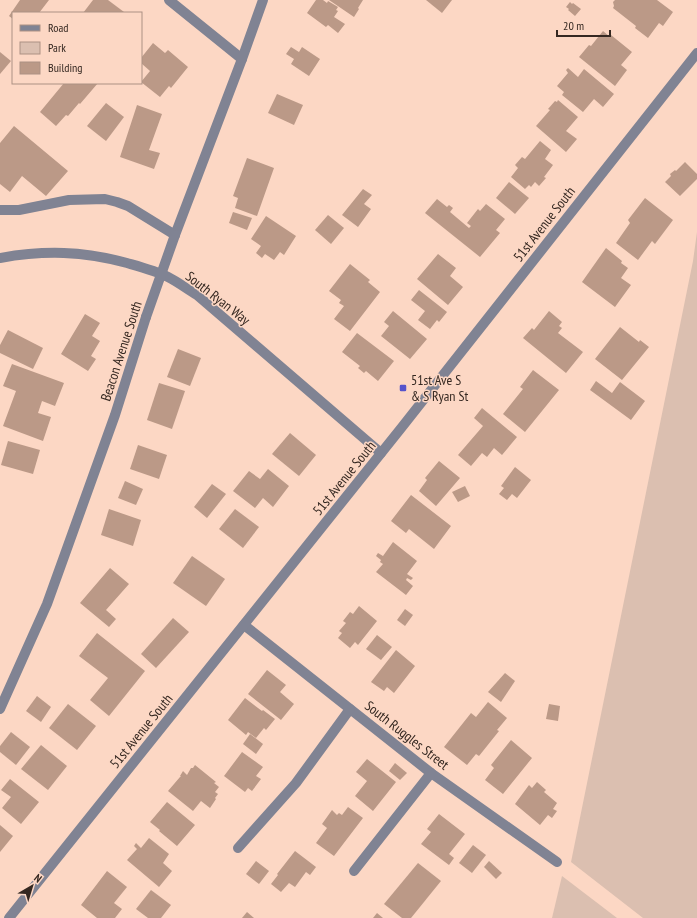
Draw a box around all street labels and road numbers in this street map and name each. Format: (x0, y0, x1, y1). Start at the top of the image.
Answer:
street label: 51st Avenue South (509, 183, 579, 265)
street label: South Ryan Way (182, 267, 254, 329)
street label: Beacon Avenue South (96, 299, 146, 403)
street label: 51st Avenue South (309, 437, 379, 519)
street label: 51st Avenue South (106, 690, 176, 772)
street label: South Ruggles Street (361, 697, 453, 773)

